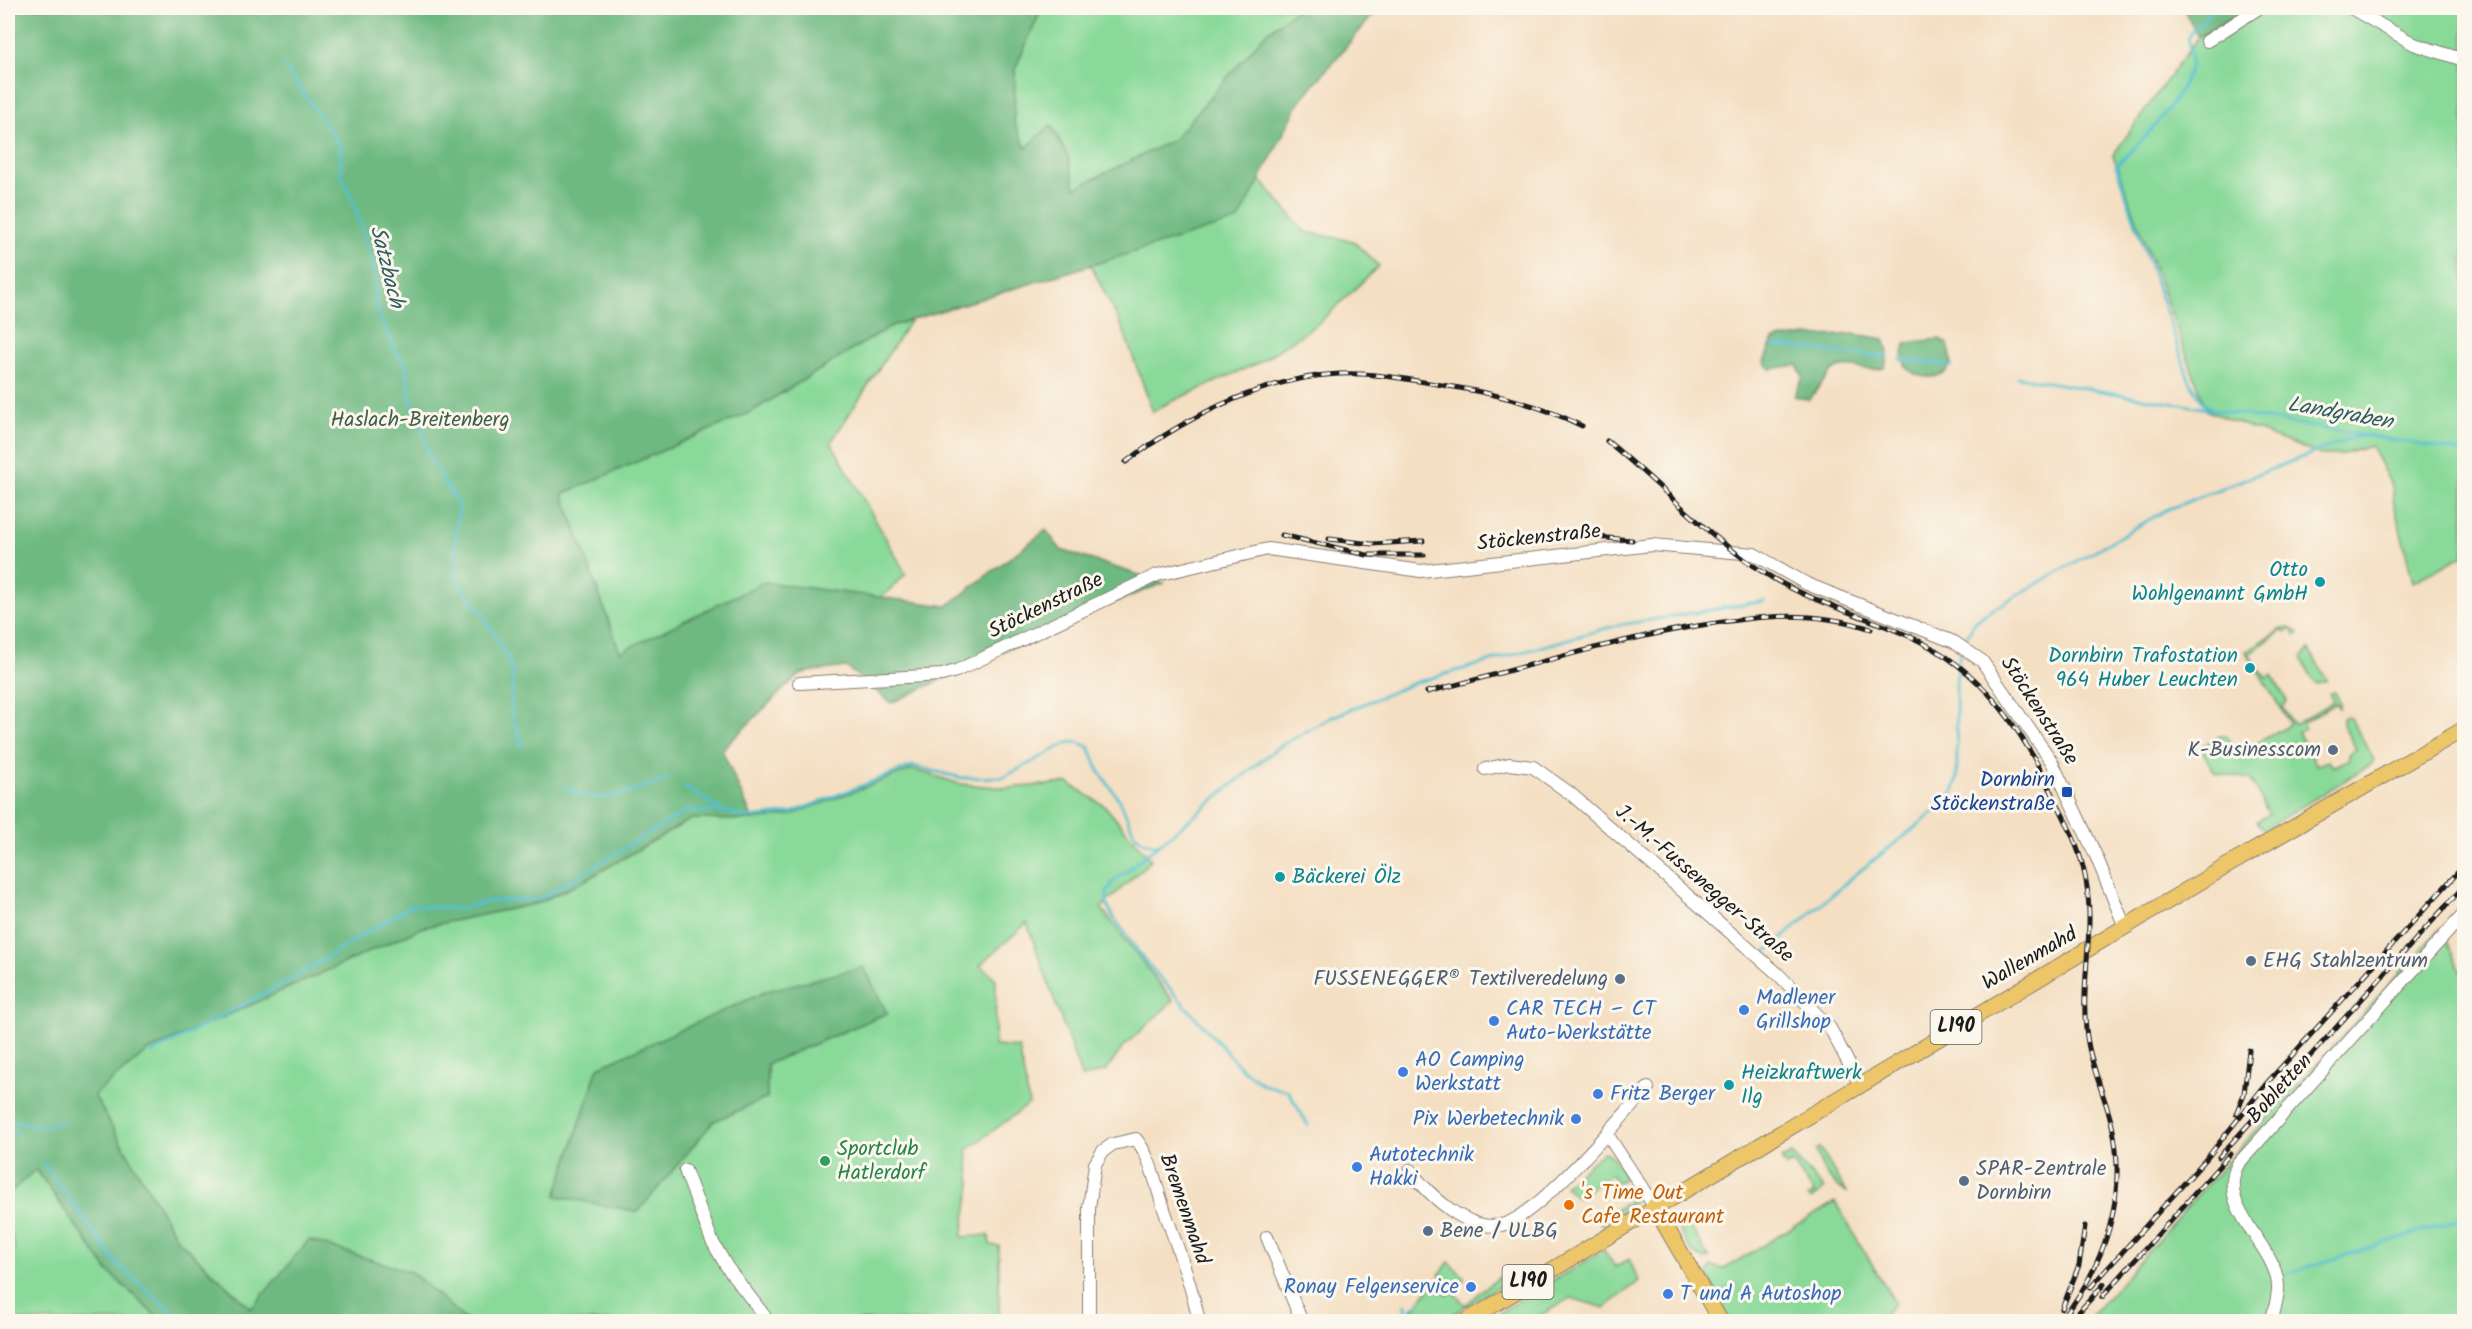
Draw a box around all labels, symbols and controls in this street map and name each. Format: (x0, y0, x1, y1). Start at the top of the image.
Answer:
water label: Satzbach (359, 222, 414, 314)
water label: Landgraben (2285, 388, 2398, 441)
park label: Haslach-Breitenberg (330, 404, 510, 437)
street label: Stöckenstraße (1476, 515, 1603, 561)
place label: Otto Wohlgenannt GmbH (2132, 554, 2308, 611)
street label: Stöckenstraße (983, 564, 1110, 648)
marker: Otto Wohlgenannt GmbH (2313, 575, 2327, 589)
place label: Dornbirn Trafostation 964 Huber Leuchten (2048, 640, 2238, 697)
street label: Stöckenstraße (1991, 650, 2087, 773)
marker: Dornbirn Trafostation 964 Huber Leuchten (2243, 661, 2257, 675)
place label: K-Businesscom (2187, 734, 2321, 767)
marker: K-Businesscom (2326, 743, 2340, 757)
place label: Dornbirn Stöckenstraße (1931, 764, 2056, 821)
marker: Dornbirn Stöckenstraße (2060, 785, 2074, 799)
street label: J.-M.-Fussenegger-Straße (1607, 797, 1801, 972)
place label: Bäckerei Ölz (1292, 861, 1401, 894)
marker: Bäckerei Ölz (1273, 870, 1287, 884)
street label: Wallenmahd (1976, 918, 2084, 1000)
place label: EHG Stahlzentrum (2263, 945, 2428, 978)
marker: EHG Stahlzentrum (2244, 954, 2258, 968)
place label: FUSSENEGGER® Textilveredelung (1313, 963, 1608, 996)
marker: FUSSENEGGER® Textilveredelung (1613, 972, 1627, 986)
place label: Madlener Grillshop (1756, 982, 1836, 1039)
place label: CAR TECH – CT Auto-Werkstätte (1506, 993, 1657, 1050)
marker: Madlener Grillshop (1737, 1003, 1751, 1017)
road number: L190 (1930, 1010, 1982, 1044)
marker: CAR TECH – CT Auto-Werkstätte (1487, 1014, 1501, 1028)
place label: AO Camping Werkstatt (1415, 1044, 1524, 1101)
street label: Bobletten (2239, 1046, 2321, 1132)
place label: Heizkraftwerk Ilg (1741, 1057, 1862, 1114)
marker: AO Camping Werkstatt (1396, 1065, 1410, 1079)
place label: Fritz Berger (1610, 1078, 1716, 1111)
marker: Heizkraftwerk Ilg (1722, 1078, 1736, 1092)
marker: Fritz Berger (1591, 1087, 1605, 1101)
place label: Pix Werbetechnik (1413, 1103, 1564, 1136)
marker: Pix Werbetechnik (1569, 1112, 1583, 1126)
place label: Sportclub Hatlerdorf (837, 1133, 928, 1190)
place label: Autotechnik Hakki (1369, 1139, 1474, 1196)
street label: Bremenmahd (1150, 1149, 1219, 1269)
place label: SPAR-Zentrale Dornbirn (1976, 1153, 2107, 1210)
marker: Sportclub Hatlerdorf (818, 1154, 832, 1168)
marker: Autotechnik Hakki (1350, 1160, 1364, 1174)
marker: SPAR-Zentrale Dornbirn (1957, 1174, 1971, 1188)
place label: 's Time Out Cafe Restaurant (1581, 1177, 1725, 1234)
marker: 's Time Out Cafe Restaurant (1562, 1198, 1576, 1212)
place label: Bene / ULBG (1440, 1215, 1558, 1248)
marker: Bene / ULBG (1421, 1224, 1435, 1238)
road number: L190 (1502, 1265, 1553, 1299)
place label: Ronay Felgenservice (1284, 1271, 1460, 1304)
place label: T und A Autoshop (1680, 1278, 1841, 1311)
marker: Ronay Felgenservice (1464, 1280, 1478, 1294)
marker: T und A Autoshop (1661, 1287, 1675, 1301)

